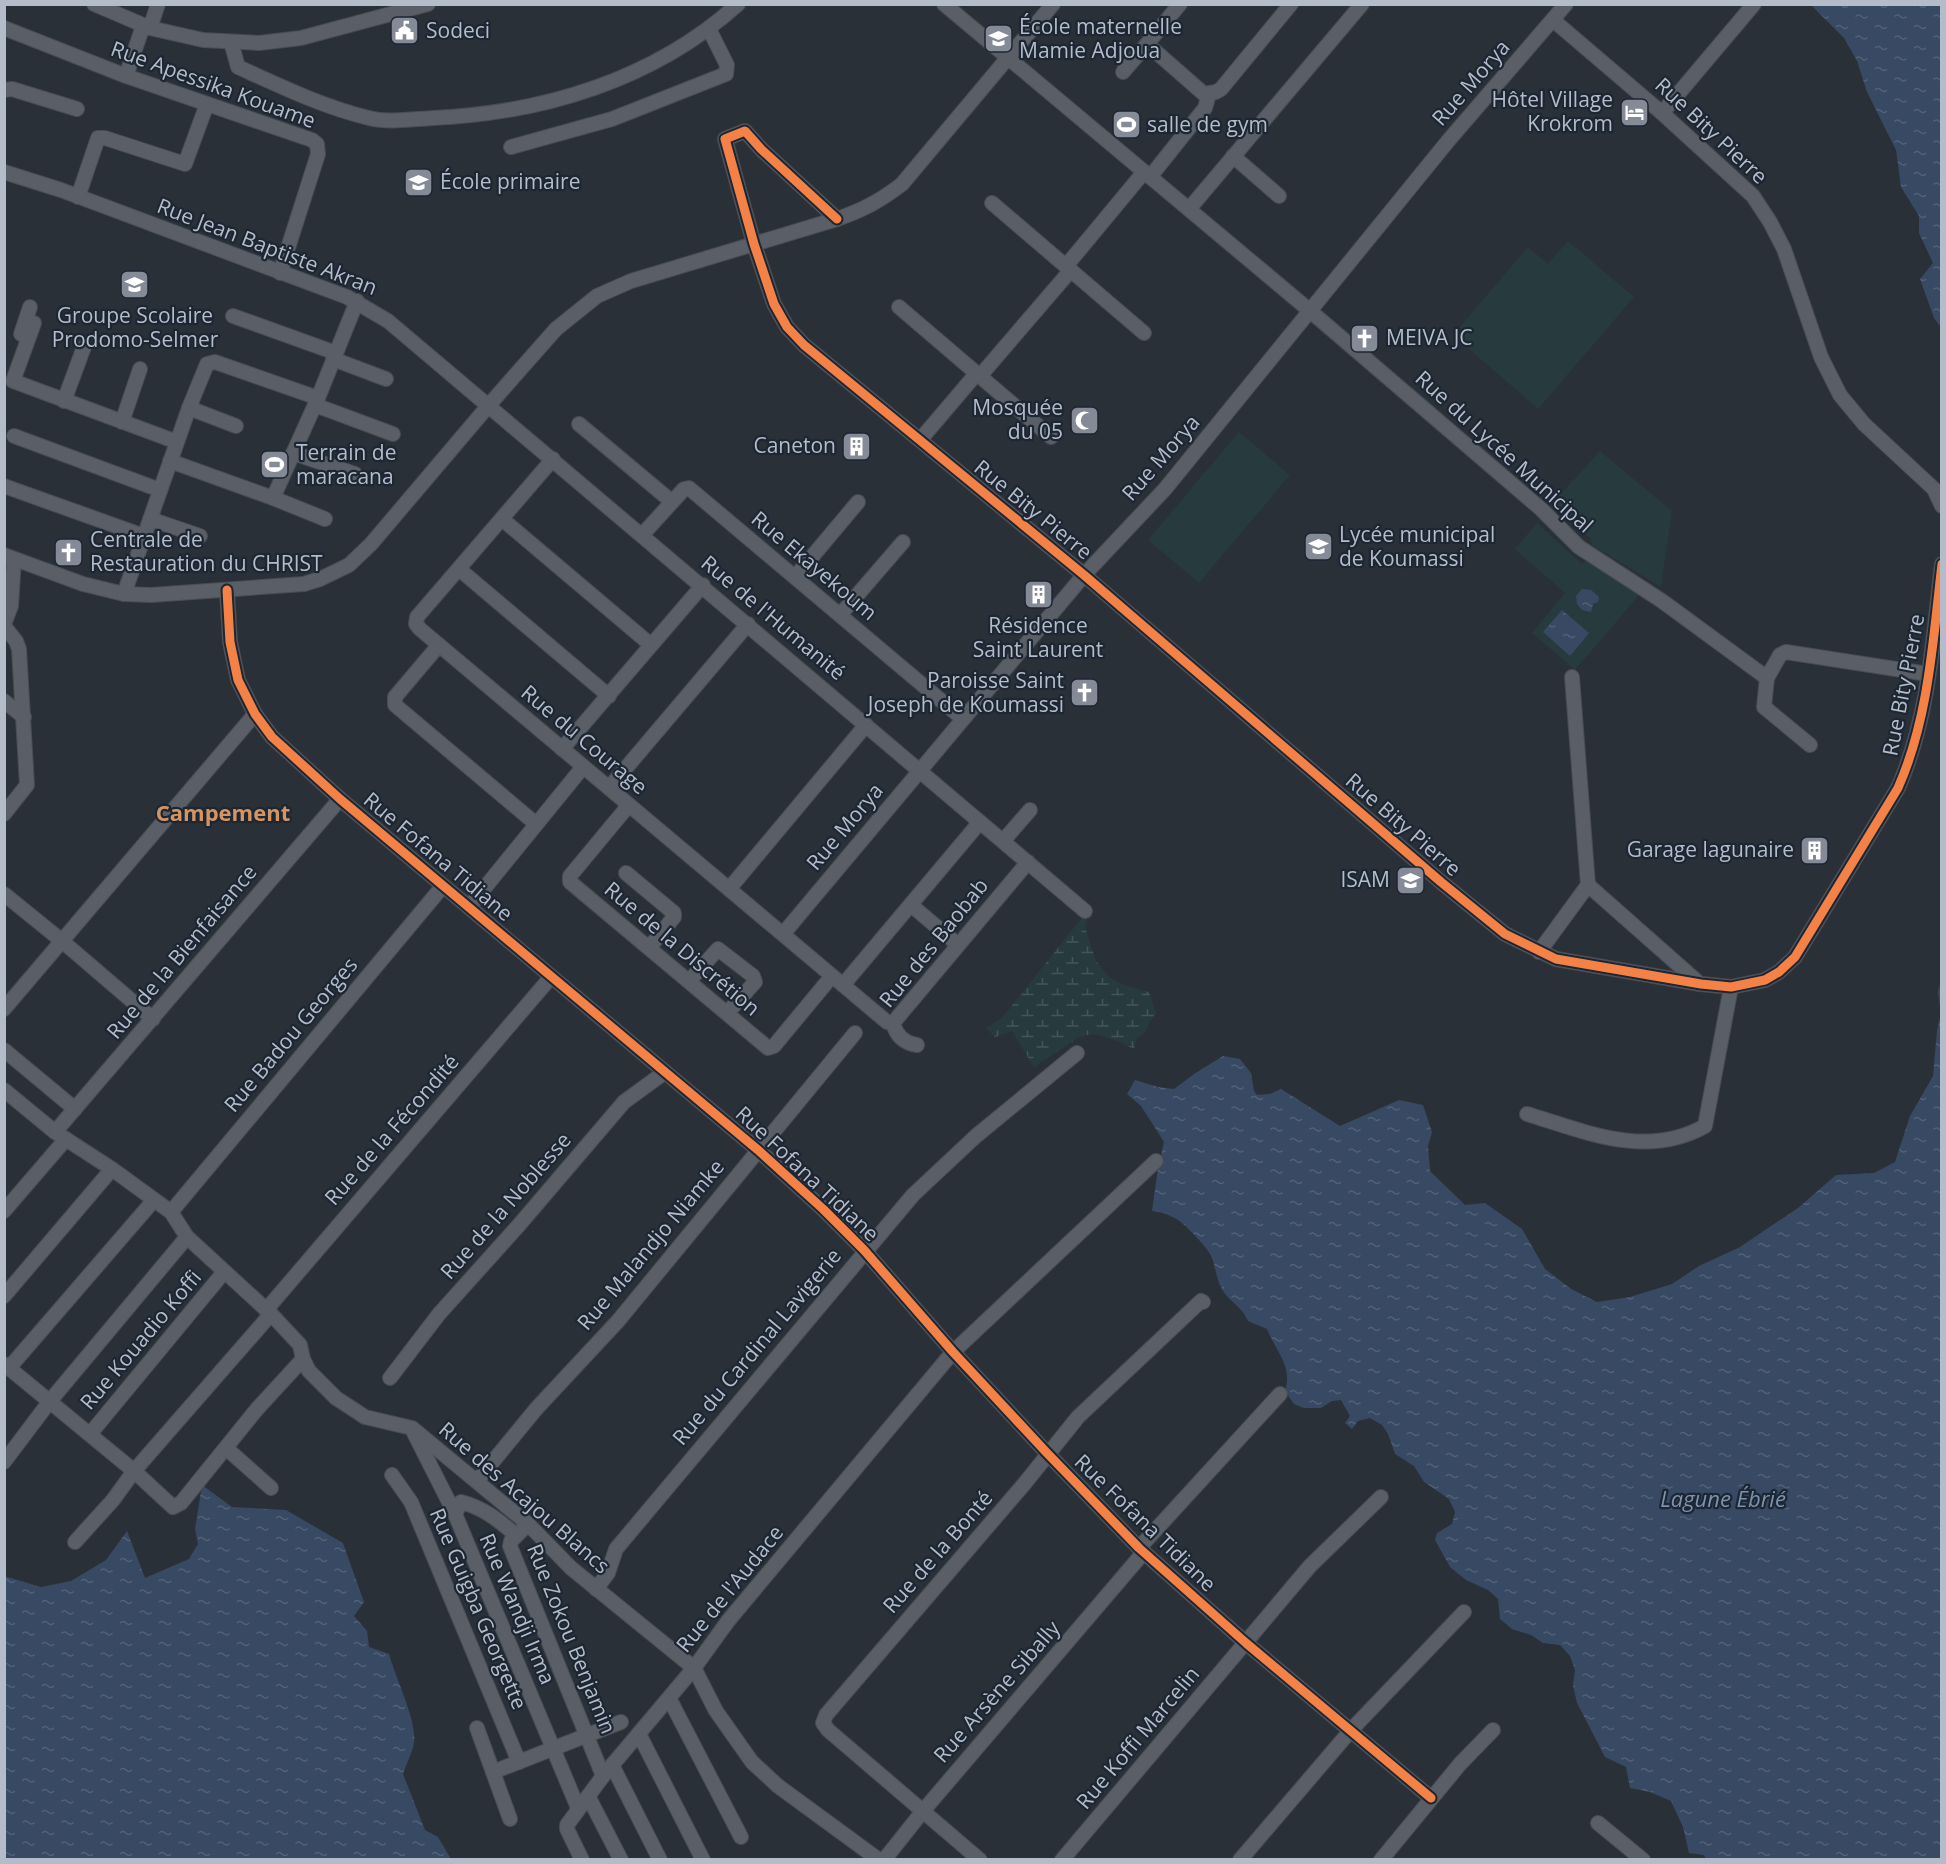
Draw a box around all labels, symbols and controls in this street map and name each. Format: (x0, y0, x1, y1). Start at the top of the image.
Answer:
place label: École maternelle Mamie Adjoua (1019, 12, 1182, 64)
public building icon: Sodeci (389, 15, 421, 47)
place label: Sodeci (426, 16, 490, 44)
school or university icon: École maternelle Mamie Adjoua (982, 23, 1014, 55)
street label: Rue Morya (1425, 33, 1515, 131)
street label: Rue Apessika Kouame (107, 34, 320, 134)
street label: Rue Bity Pierre (1649, 71, 1774, 190)
place label: Hôtel Village Krokrom (1492, 85, 1613, 137)
hotel icon: Hôtel Village Krokrom (1618, 96, 1650, 128)
sports icon: salle de gym (1110, 109, 1142, 141)
place label: salle de gym (1147, 110, 1268, 138)
school or university icon: École primaire (403, 166, 435, 198)
place label: École primaire (440, 167, 580, 195)
street label: Rue Jean Baptiste Akran (153, 191, 381, 301)
school or university icon: Groupe Scolaire Prodomo-Selmer (119, 269, 151, 301)
place label: Groupe Scolaire Prodomo-Selmer (52, 301, 219, 353)
church icon: MEIVA JC (1349, 322, 1381, 354)
place label: MEIVA JC (1386, 323, 1473, 351)
street label: Rue du Lycée Municipal (1410, 364, 1599, 539)
place label: Mosquée du 05 (972, 393, 1063, 445)
mosque icon: Mosquée du 05 (1068, 404, 1100, 436)
street label: Rue Morya (1115, 408, 1205, 506)
building icon: Caneton (841, 430, 873, 462)
place label: Caneton (753, 431, 836, 459)
place label: Terrain de maracana (296, 438, 396, 490)
sports icon: Terrain de maracana (259, 449, 291, 481)
street label: Rue Bity Pierre (969, 453, 1098, 565)
street label: Rue Ekayekoum (746, 504, 883, 626)
place label: Lycée municipal de Koumassi (1339, 520, 1495, 572)
place label: Centrale de Restauration du CHRIST (90, 525, 323, 577)
school or university icon: Lycée municipal de Koumassi (1302, 531, 1334, 563)
church icon: Centrale de Restauration du CHRIST (53, 536, 85, 568)
street label: Rue de l'Humanité (696, 549, 852, 686)
building icon: Résidence Saint Laurent (1022, 579, 1054, 611)
place label: Résidence Saint Laurent (973, 611, 1103, 663)
street label: Rue Bity Pierre (1876, 611, 1931, 758)
place label: Paroisse Saint Joseph de Koumassi (866, 666, 1064, 718)
church icon: Paroisse Saint Joseph de Koumassi (1069, 677, 1101, 709)
street label: Rue du Courage (516, 678, 654, 800)
street label: Rue Bity Pierre (1340, 766, 1467, 882)
street label: Rue Morya (800, 777, 889, 876)
street label: Rue Fofana Tidiane (358, 786, 519, 927)
district label: Campement (156, 797, 290, 827)
building icon: Garage lagunaire (1799, 834, 1831, 866)
place label: Garage lagunaire (1627, 835, 1794, 863)
street label: Rue de la Bienfaisance (100, 858, 263, 1044)
school or university icon: ISAM (1395, 864, 1427, 896)
place label: ISAM (1340, 865, 1390, 893)
street label: Rue des Baobab (872, 872, 994, 1013)
street label: Rue de la Discrétion (599, 875, 766, 1022)
street label: Rue Badou Georges (217, 951, 363, 1118)
street label: Rue de la Fécondité (318, 1048, 465, 1211)
street label: Rue Fofana Tidiane (730, 1099, 885, 1247)
street label: Rue de la Noblesse (434, 1126, 577, 1285)
street label: Rue Malandjo Niamke (570, 1153, 730, 1336)
street label: Rue du Cardinal Lavigerie (666, 1242, 847, 1451)
street label: Rue Kouadio Koffi (73, 1264, 207, 1415)
street label: Rue des Acajou Blancs (433, 1415, 616, 1579)
street label: Rue Fofana Tidiane (1069, 1447, 1223, 1597)
water label: Lagune Ébrié (1660, 1483, 1786, 1513)
street label: Rue de la Bonté (876, 1484, 998, 1619)
street label: Rue Guigba Georgette (424, 1504, 534, 1714)
street label: Rue de l'Audace (669, 1519, 789, 1658)
street label: Rue Wandji Irma (473, 1529, 562, 1688)
street label: Rue Zokou Benjamin (521, 1539, 623, 1738)
street label: Rue Arsène Sibally (927, 1614, 1066, 1768)
street label: Rue Koffi Marcelin (1069, 1660, 1205, 1815)

